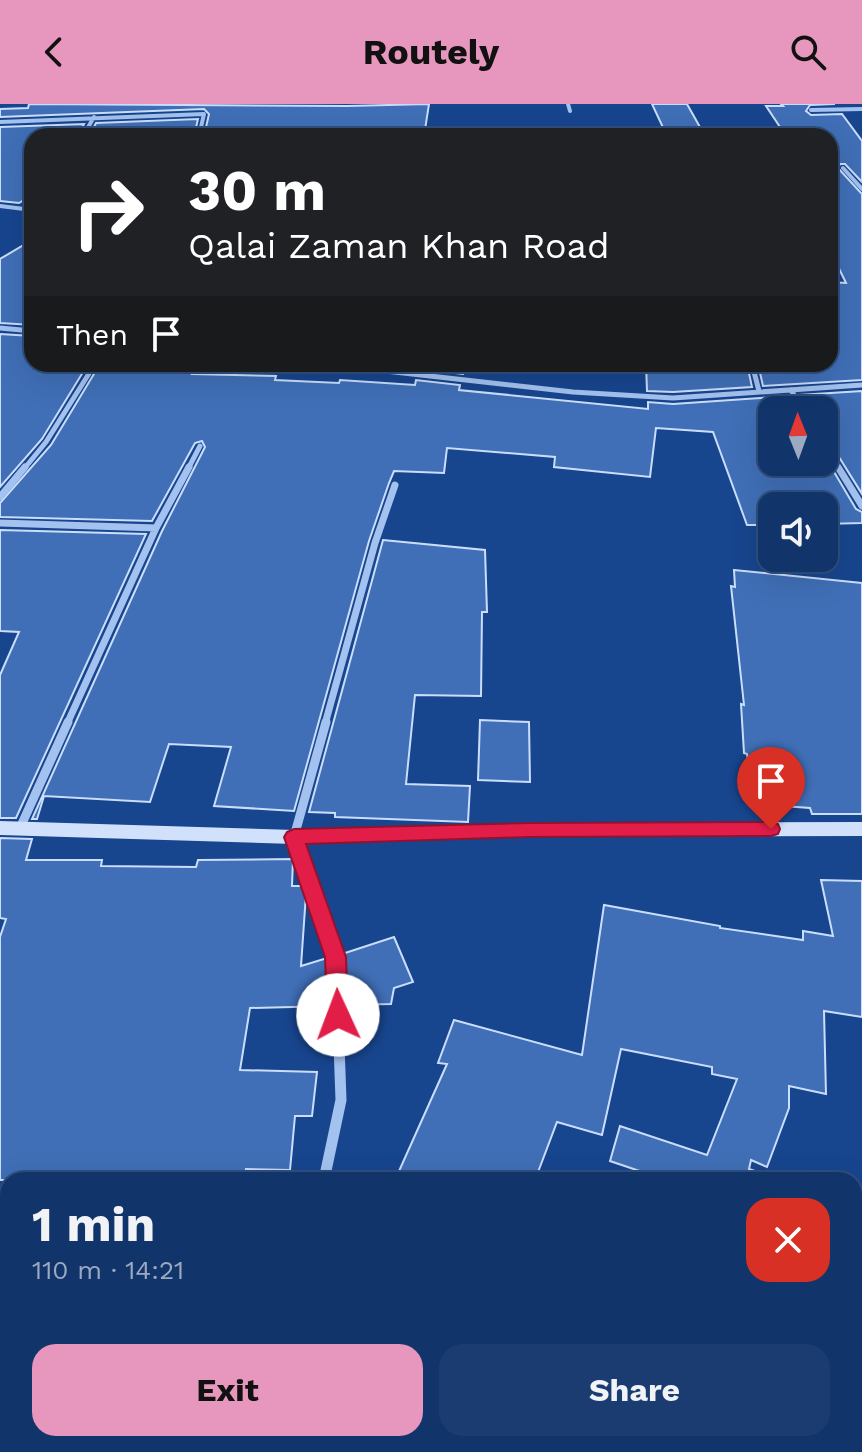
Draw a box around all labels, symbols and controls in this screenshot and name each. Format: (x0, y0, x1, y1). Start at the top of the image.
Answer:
icon: back (32, 30, 76, 74)
icon: search (786, 30, 830, 74)
text: Routely (363, 31, 499, 73)
text: 30 m (188, 158, 326, 224)
icon: right (56, 160, 160, 264)
text: Qalai Zaman Khan Road (188, 225, 610, 267)
icon: arrive (144, 312, 188, 356)
text: Then (56, 317, 128, 352)
north arrow (758, 396, 838, 476)
map controls (758, 396, 838, 572)
button: sound (758, 492, 838, 572)
pin (737, 747, 805, 829)
icon: arrive (749, 759, 793, 803)
position arrow (296, 973, 380, 1057)
text: 1 min (32, 1196, 155, 1253)
button: close (746, 1198, 830, 1282)
text: 110 m · 14:21 (32, 1255, 184, 1285)
button: Exit (32, 1344, 423, 1436)
button: Share (439, 1344, 830, 1436)

